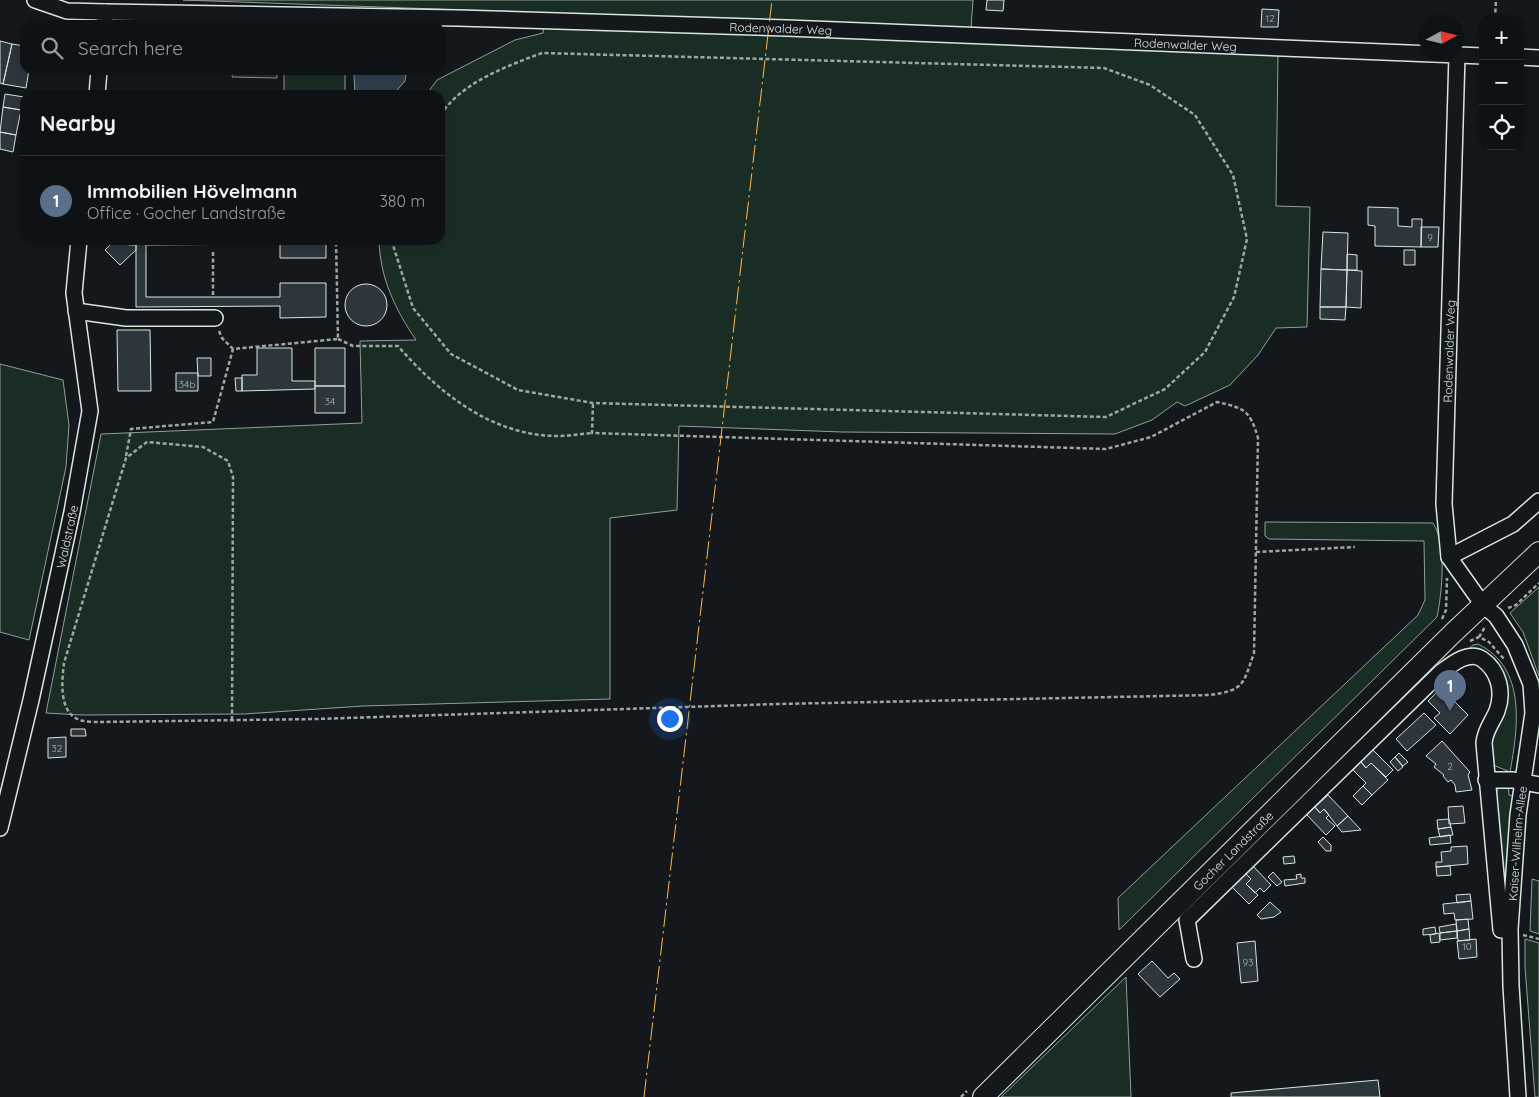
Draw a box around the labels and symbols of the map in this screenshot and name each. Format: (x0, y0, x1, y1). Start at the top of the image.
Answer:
house number: 12 (1265, 12, 1275, 25)
north arrow (1419, 15, 1464, 60)
street label: Rodenwalder Weg (729, 19, 832, 37)
street label: Rodenwalder Weg (1134, 34, 1237, 54)
house number: 9 (1427, 231, 1433, 244)
street label: Rodenwalder Weg (1439, 300, 1457, 403)
house number: 34b (179, 378, 195, 391)
house number: 34 (325, 395, 335, 408)
street label: Waldstraße (52, 504, 81, 570)
pin: 1 (1434, 670, 1466, 711)
your location (657, 706, 683, 732)
house number: 32 (52, 742, 63, 755)
house number: 2 (1447, 760, 1453, 773)
street label: Kaiser-Wilhelm-Allee (1504, 785, 1530, 902)
street label: Gocher Landstraße (1190, 807, 1276, 893)
house number: 10 (1462, 940, 1472, 953)
house number: 93 (1243, 956, 1253, 969)

